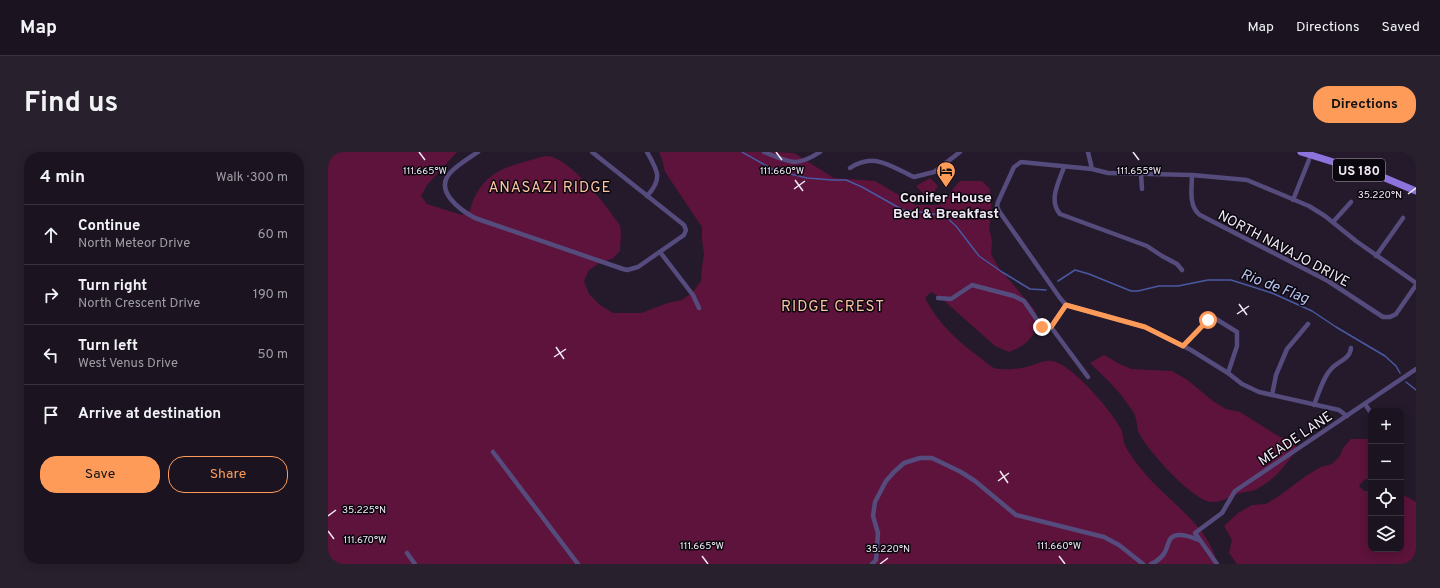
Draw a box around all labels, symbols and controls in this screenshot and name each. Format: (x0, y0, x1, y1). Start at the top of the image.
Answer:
text: Map (20, 16, 57, 40)
text: Map (1248, 19, 1274, 36)
text: Directions (1296, 19, 1360, 36)
text: Saved (1382, 19, 1420, 36)
text: Find us (24, 86, 118, 122)
button: Directions (1313, 86, 1416, 123)
road number: US 180 (1333, 159, 1385, 181)
hotel icon: Conifer House Bed & Breakfast (935, 160, 957, 188)
text: 111.665°W (403, 165, 447, 178)
text: 111.660°W (760, 165, 804, 178)
text: 111.655°W (1117, 165, 1161, 178)
text: 4 min (40, 167, 85, 189)
text: Walk · 300 m (216, 170, 288, 186)
district label: ANASAZI RIDGE (488, 179, 612, 198)
text: 35.220°N (1358, 189, 1402, 202)
place label: Conifer House Bed & Breakfast (893, 190, 999, 223)
street label: NORTH NAVAJO DRIVE (1215, 207, 1352, 291)
text: Continue (78, 217, 140, 236)
icon: ahead (40, 224, 62, 246)
text: 60 m (258, 227, 288, 243)
text: North Meteor Drive (78, 236, 190, 252)
water label: Rio de Flag (1238, 266, 1312, 309)
text: Turn right (78, 277, 147, 296)
icon: right (40, 284, 62, 306)
text: 190 m (253, 287, 288, 303)
text: North Crescent Drive (78, 296, 200, 312)
district label: RIDGE CREST (781, 298, 885, 317)
route start (1199, 311, 1217, 329)
route end (1033, 318, 1051, 336)
text: Turn left (78, 337, 138, 356)
icon: left (40, 344, 62, 366)
text: 50 m (258, 347, 288, 363)
text: West Venus Drive (78, 356, 178, 372)
icon: arrive (40, 404, 62, 426)
text: Arrive at destination (78, 405, 221, 424)
street label: MEADE LANE (1256, 408, 1336, 470)
map controls (1368, 408, 1404, 552)
button: + (1368, 408, 1404, 444)
button: − (1368, 444, 1404, 480)
button: Save (40, 456, 160, 493)
button: Share (168, 456, 288, 493)
button: locate (1368, 480, 1404, 516)
text: 35.225°N (342, 504, 386, 517)
button: layers (1368, 516, 1404, 552)
text: 111.670°W (344, 534, 386, 547)
text: 111.665°W (680, 540, 724, 553)
text: 111.660°W (1037, 540, 1081, 553)
text: 35.220°N (866, 543, 910, 556)

